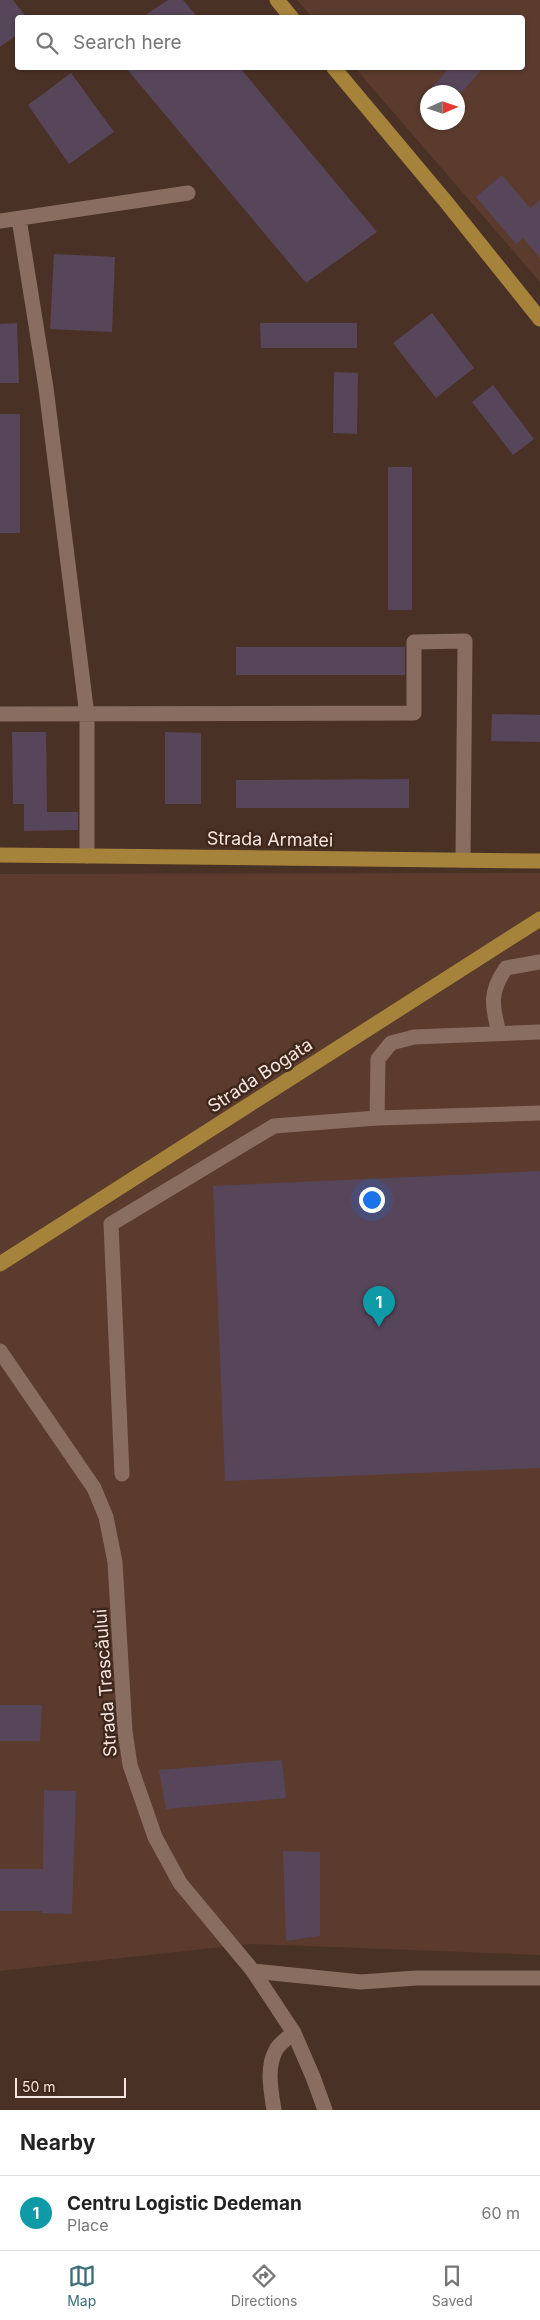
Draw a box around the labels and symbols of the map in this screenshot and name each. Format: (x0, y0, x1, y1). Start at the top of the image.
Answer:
north arrow (420, 85, 465, 130)
street label: Strada Armatei (207, 827, 333, 851)
street label: Strada Bogata (204, 1033, 316, 1117)
your location (359, 1187, 385, 1213)
pin: 1 (363, 1286, 395, 1327)
street label: Strada Trascăului (89, 1608, 121, 1758)
scale bar (15, 2075, 126, 2098)

